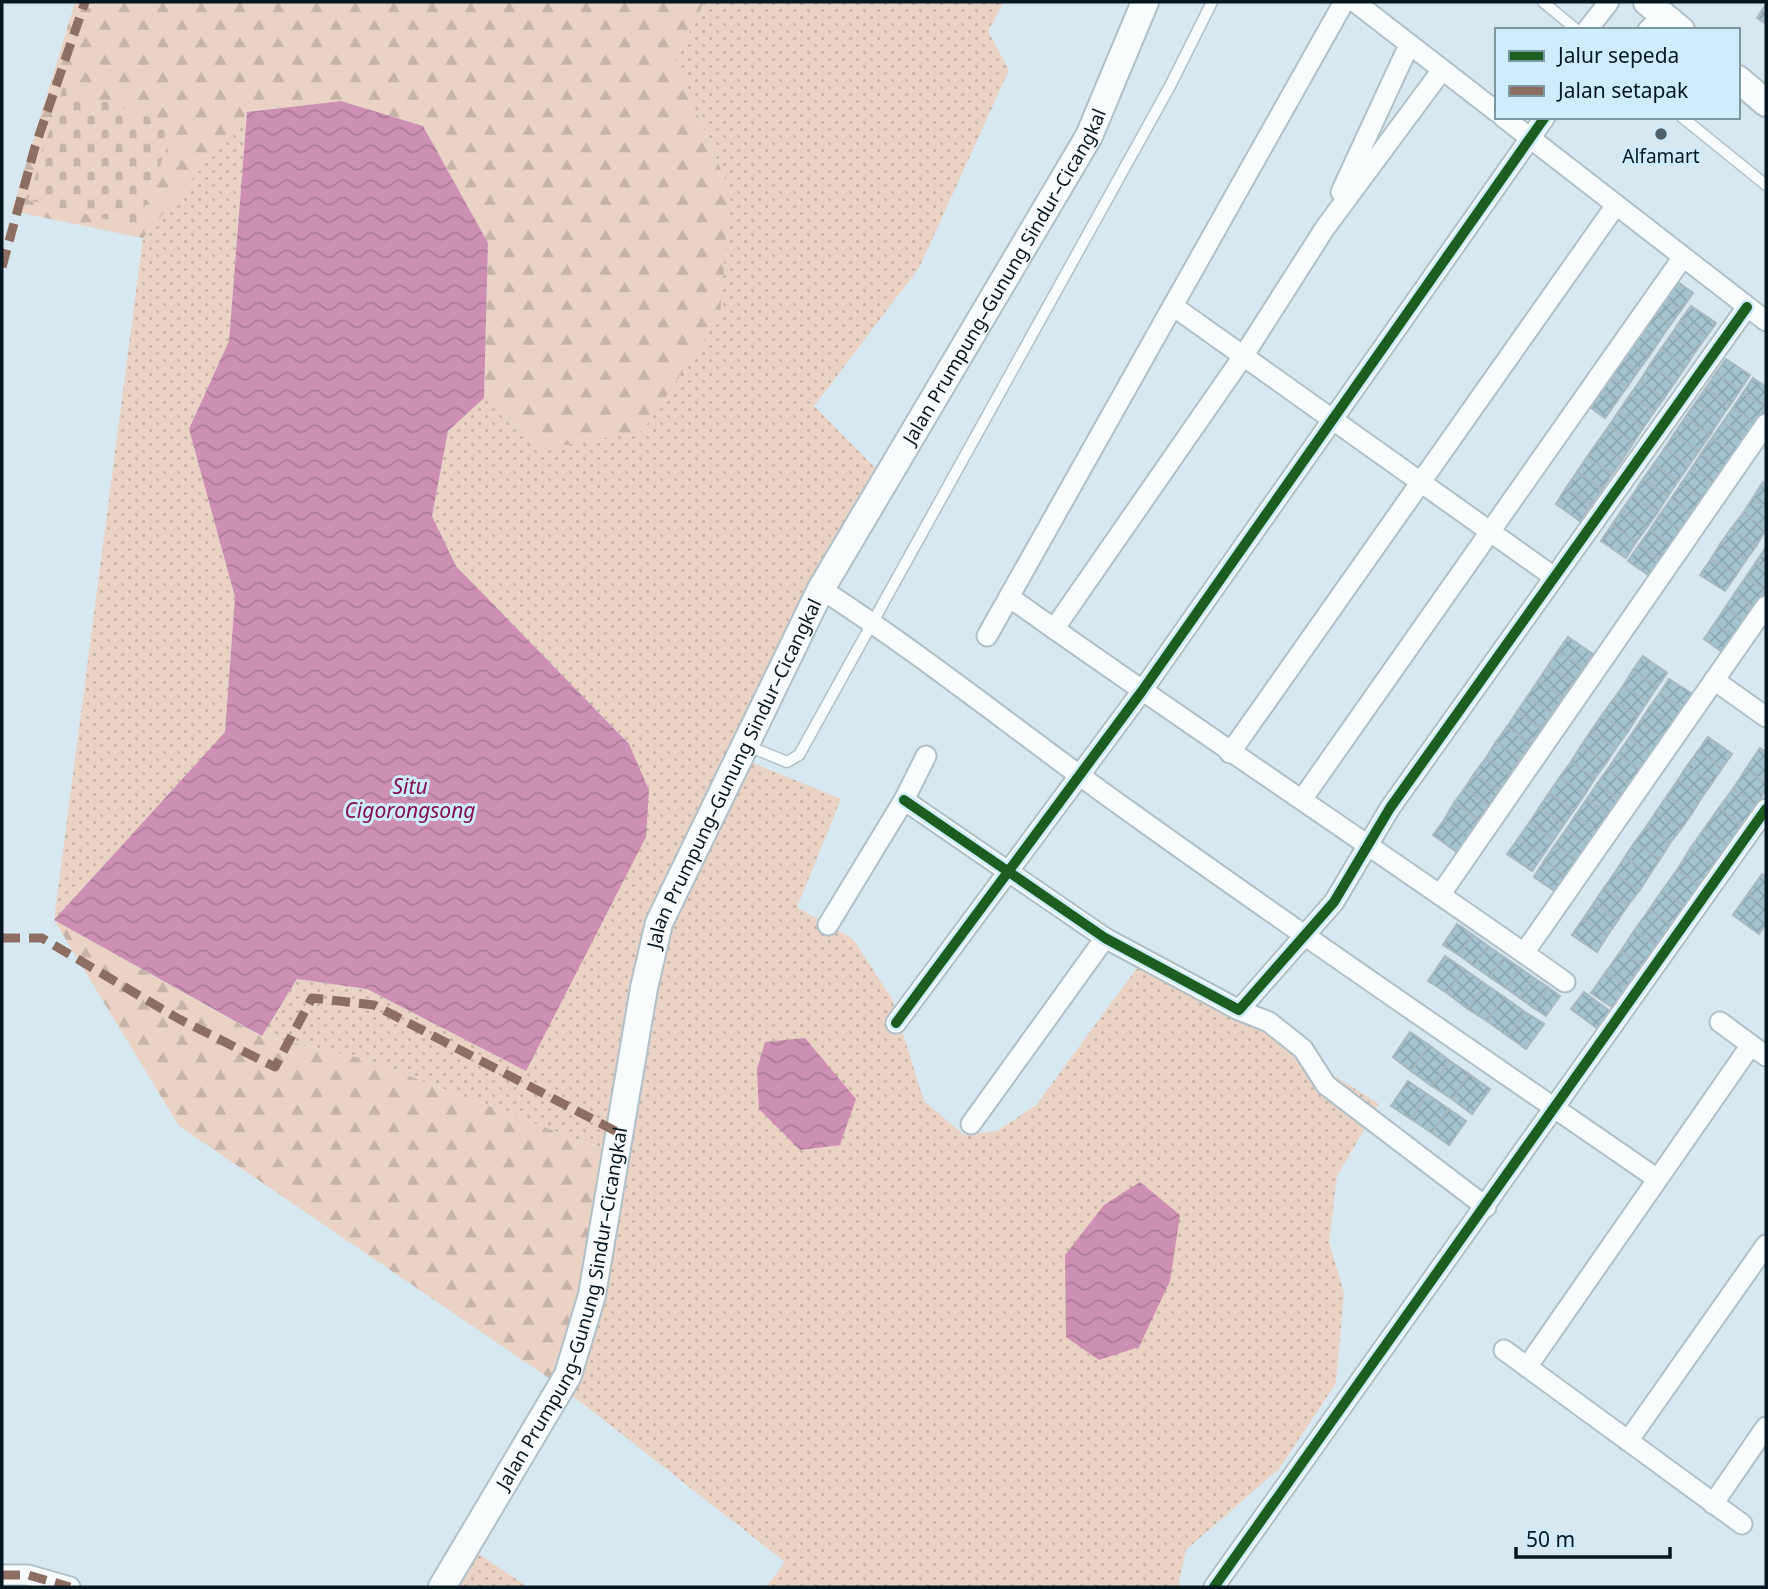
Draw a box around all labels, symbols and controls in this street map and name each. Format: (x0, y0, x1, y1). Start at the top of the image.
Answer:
legend (1495, 28, 1740, 119)
text: Jalur sepeda (1556, 41, 1679, 69)
text: Jalan setapak (1556, 76, 1689, 104)
street label: Jalan Prumpung–Gunung Sindur–Cicangkal (895, 105, 1112, 451)
marker: Alfamart (1653, 126, 1669, 142)
place label: Alfamart (1622, 143, 1700, 169)
street label: Jalan Prumpung–Gunung Sindur–Cicangkal (640, 594, 827, 953)
water label: Situ Cigorongsong (344, 772, 476, 824)
street label: Jalan Prumpung–Gunung Sindur–Cicangkal (489, 1125, 633, 1496)
scale bar (1516, 1516, 1670, 1560)
text: 50 m (1526, 1525, 1575, 1553)

